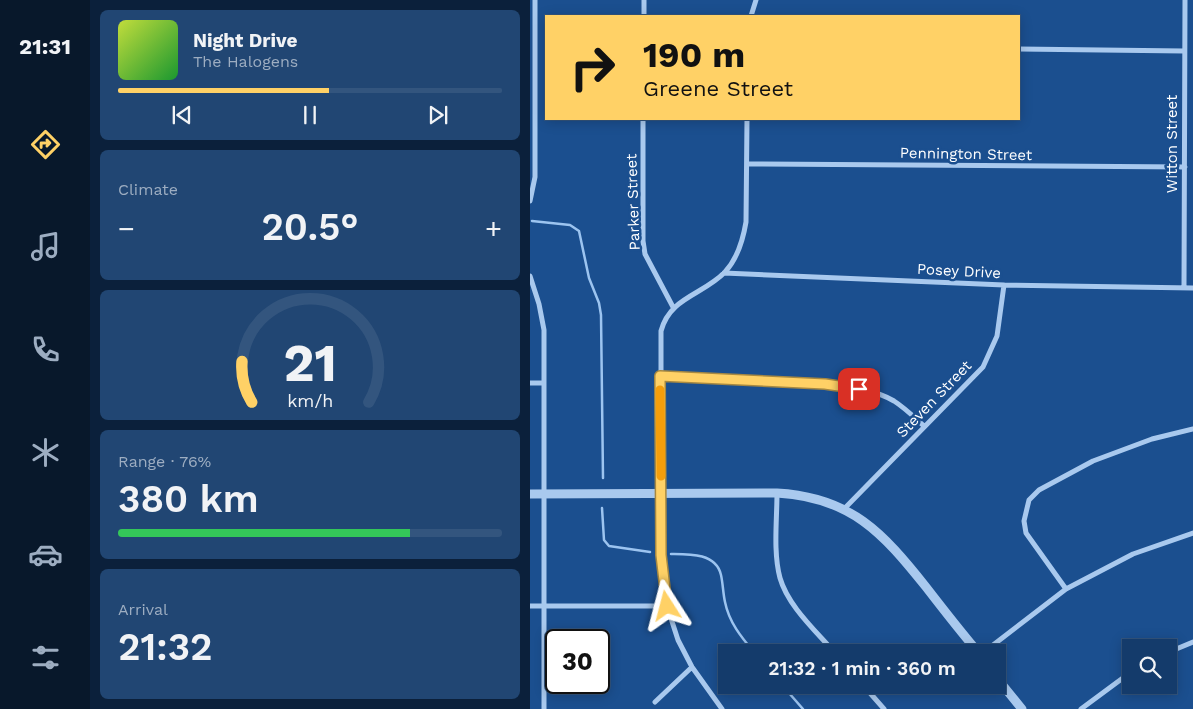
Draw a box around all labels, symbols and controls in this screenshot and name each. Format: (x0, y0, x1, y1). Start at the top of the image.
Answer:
text: Night Drive (193, 29, 298, 52)
text: 21:31 (19, 34, 71, 59)
text: 190 m (643, 34, 745, 76)
icon: right (560, 35, 625, 100)
text: The Halogens (193, 52, 298, 71)
text: Greene Street (643, 76, 793, 101)
street label: Witton Street (1163, 94, 1181, 193)
icon: previous (168, 101, 196, 129)
icon: pause (296, 101, 324, 129)
icon: next (424, 101, 452, 129)
icon: directions (28, 127, 63, 162)
street label: Pennington Street (900, 144, 1033, 164)
street label: Parker Street (622, 153, 644, 251)
text: Climate (118, 180, 178, 199)
text: 20.5° (261, 205, 359, 249)
text: − (118, 212, 135, 245)
text: + (485, 212, 502, 245)
icon: music (28, 229, 63, 264)
street label: Posey Drive (917, 260, 1001, 282)
icon: phone (28, 332, 63, 367)
text: 21 (283, 333, 337, 394)
street label: Steven Street (893, 356, 976, 441)
pin (838, 368, 880, 410)
icon: arrive (845, 375, 873, 403)
text: km/h (287, 390, 333, 411)
icon: climate (28, 435, 63, 470)
text: Range · 76% (118, 452, 211, 471)
text: 380 km (118, 477, 259, 521)
icon: car (28, 537, 63, 572)
position arrow (640, 579, 692, 631)
text: Arrival (118, 600, 168, 619)
text: 21:32 (118, 625, 213, 669)
speed limit sign: 30 (545, 629, 610, 694)
map controls (1122, 639, 1177, 694)
button: search (1122, 639, 1177, 694)
icon: filters (28, 640, 63, 675)
text: 21:32 · 1 min · 360 m (768, 657, 956, 680)

